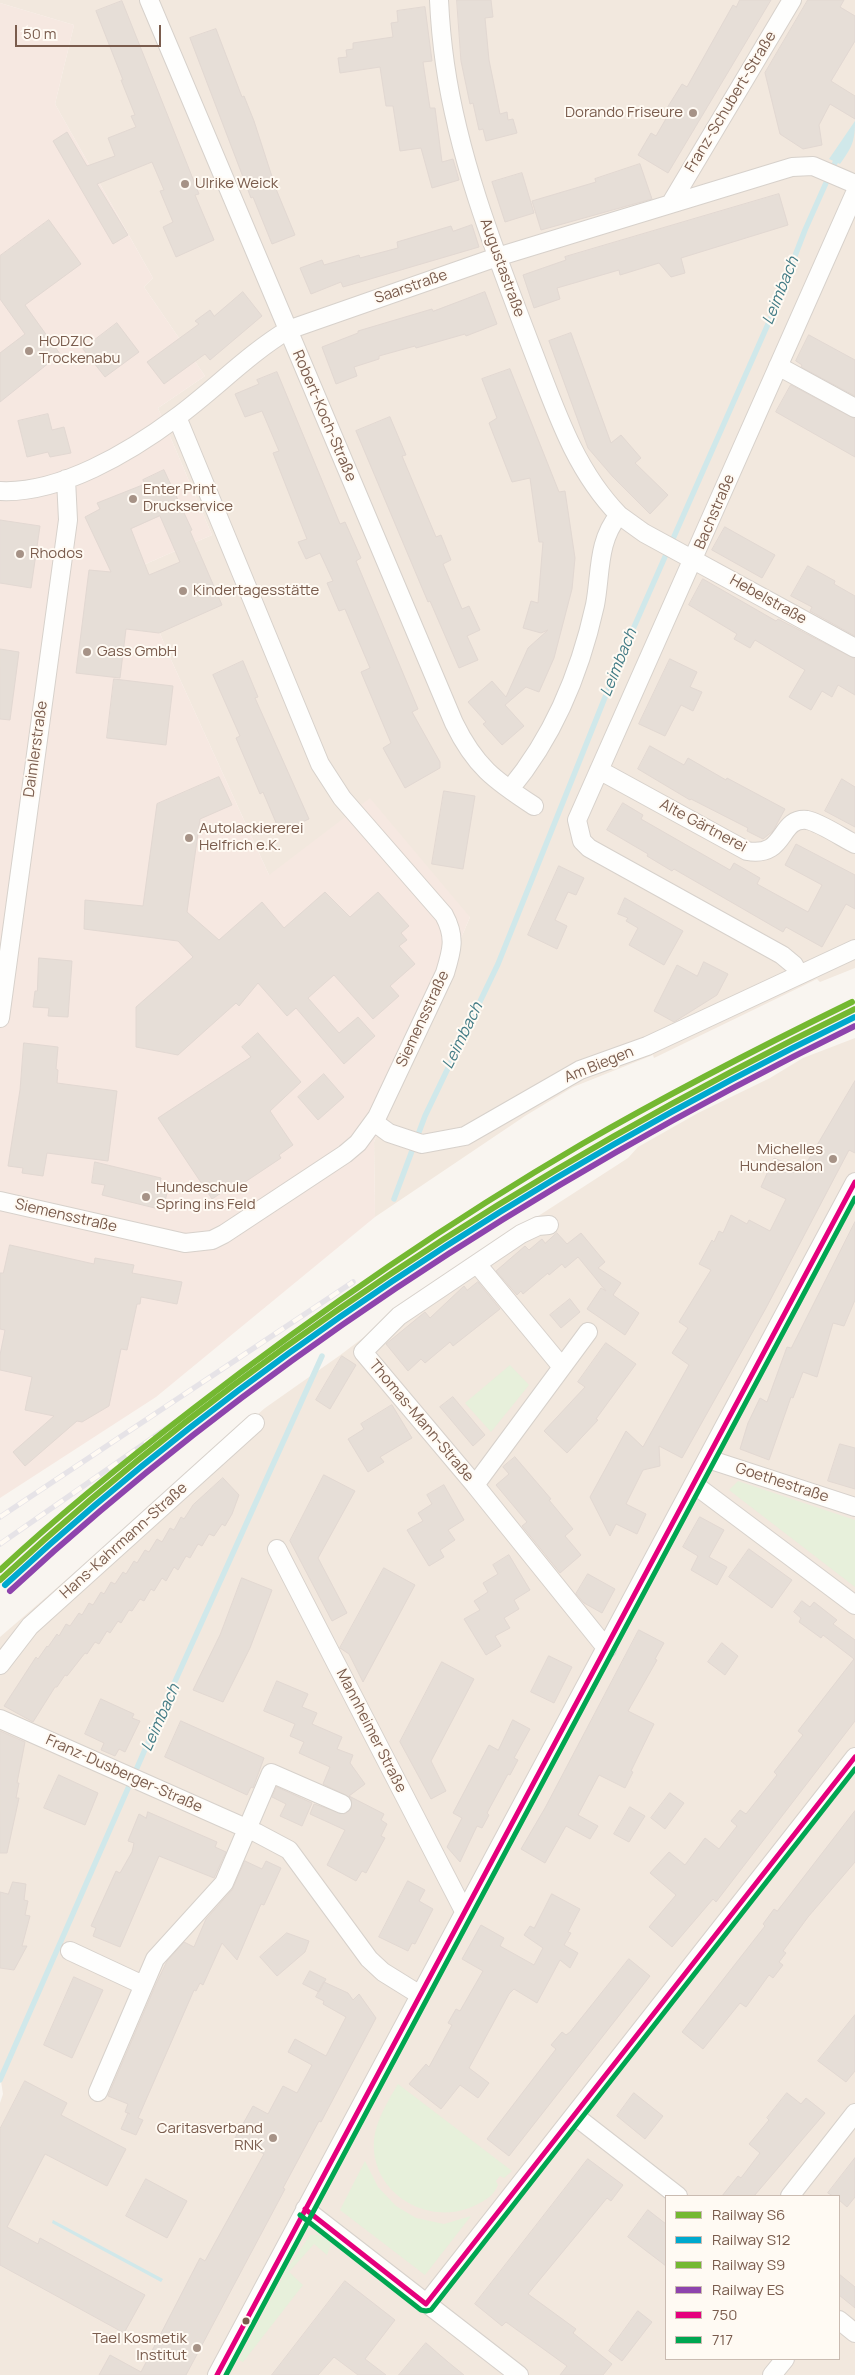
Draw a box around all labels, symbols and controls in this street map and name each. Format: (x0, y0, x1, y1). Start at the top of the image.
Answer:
scale bar (18, 15, 164, 47)
text: 50 m (23, 23, 57, 44)
street label: Franz-Schubert-Straße (682, 28, 780, 176)
place label: Dorando Friseure (565, 104, 683, 122)
marker: Dorando Friseure (687, 107, 699, 119)
place label: Ulrike Weick (195, 175, 278, 193)
marker: Ulrike Weick (179, 178, 191, 190)
street label: Augustastraße (476, 216, 528, 320)
water label: Leimbach (759, 254, 803, 328)
street label: Saarstraße (372, 266, 450, 308)
place label: HODZIC Trockenabu (39, 333, 120, 368)
marker: HODZIC Trockenabu (23, 345, 35, 357)
street label: Robert-Koch-Straße (288, 348, 360, 484)
street label: Bachstraße (691, 472, 739, 552)
place label: Enter Print Druckservice (143, 481, 233, 516)
marker: Enter Print Druckservice (127, 493, 139, 505)
place label: Rhodos (30, 545, 83, 563)
marker: Rhodos (14, 548, 26, 560)
street label: Hebelstraße (726, 571, 810, 629)
place label: Kindertagesstätte (193, 582, 319, 600)
marker: Kindertagesstätte (177, 585, 189, 597)
water label: Leimbach (597, 626, 641, 700)
place label: Gass GmbH (97, 643, 177, 661)
marker: Gass GmbH (81, 646, 93, 658)
street label: Daimlerstraße (20, 700, 52, 798)
street label: Alte Gärtnerei (656, 796, 750, 856)
place label: Autolackiererei Helfrich e.K. (199, 820, 303, 855)
marker: Autolackiererei Helfrich e.K. (183, 832, 195, 844)
street label: Siemensstraße (393, 968, 453, 1070)
water label: Leimbach (439, 1000, 487, 1072)
street label: Am Biegen (562, 1043, 636, 1087)
place label: Michelles Hundesalon (740, 1141, 823, 1176)
marker: Michelles Hundesalon (827, 1153, 839, 1165)
place label: Hundeschule Spring ins Feld (156, 1179, 256, 1214)
marker: Hundeschule Spring ins Feld (140, 1191, 152, 1203)
street label: Siemensstraße (13, 1195, 119, 1237)
street label: Thomas-Mann-Straße (365, 1356, 477, 1486)
street label: Goethestraße (733, 1459, 831, 1507)
street label: Hans-Kahrmann-Straße (57, 1479, 191, 1603)
street label: Mannheimer Straße (332, 1666, 410, 1796)
water label: Leimbach (138, 1681, 184, 1755)
street label: Franz-Dusberger-Straße (43, 1731, 205, 1817)
place label: Caritasverband RNK (157, 2120, 263, 2155)
marker: Caritasverband RNK (267, 2132, 279, 2144)
legend (665, 2195, 840, 2360)
text: Railway S6 (712, 2204, 785, 2225)
text: Railway S12 (712, 2229, 790, 2250)
text: Railway S9 (712, 2254, 785, 2275)
text: Railway ES (712, 2279, 784, 2300)
text: 750 (712, 2304, 737, 2325)
unlabelled marker (241, 2316, 251, 2326)
text: 717 (712, 2329, 733, 2350)
place label: Tael Kosmetik Institut (92, 2330, 187, 2365)
marker: Tael Kosmetik Institut (191, 2342, 203, 2354)

